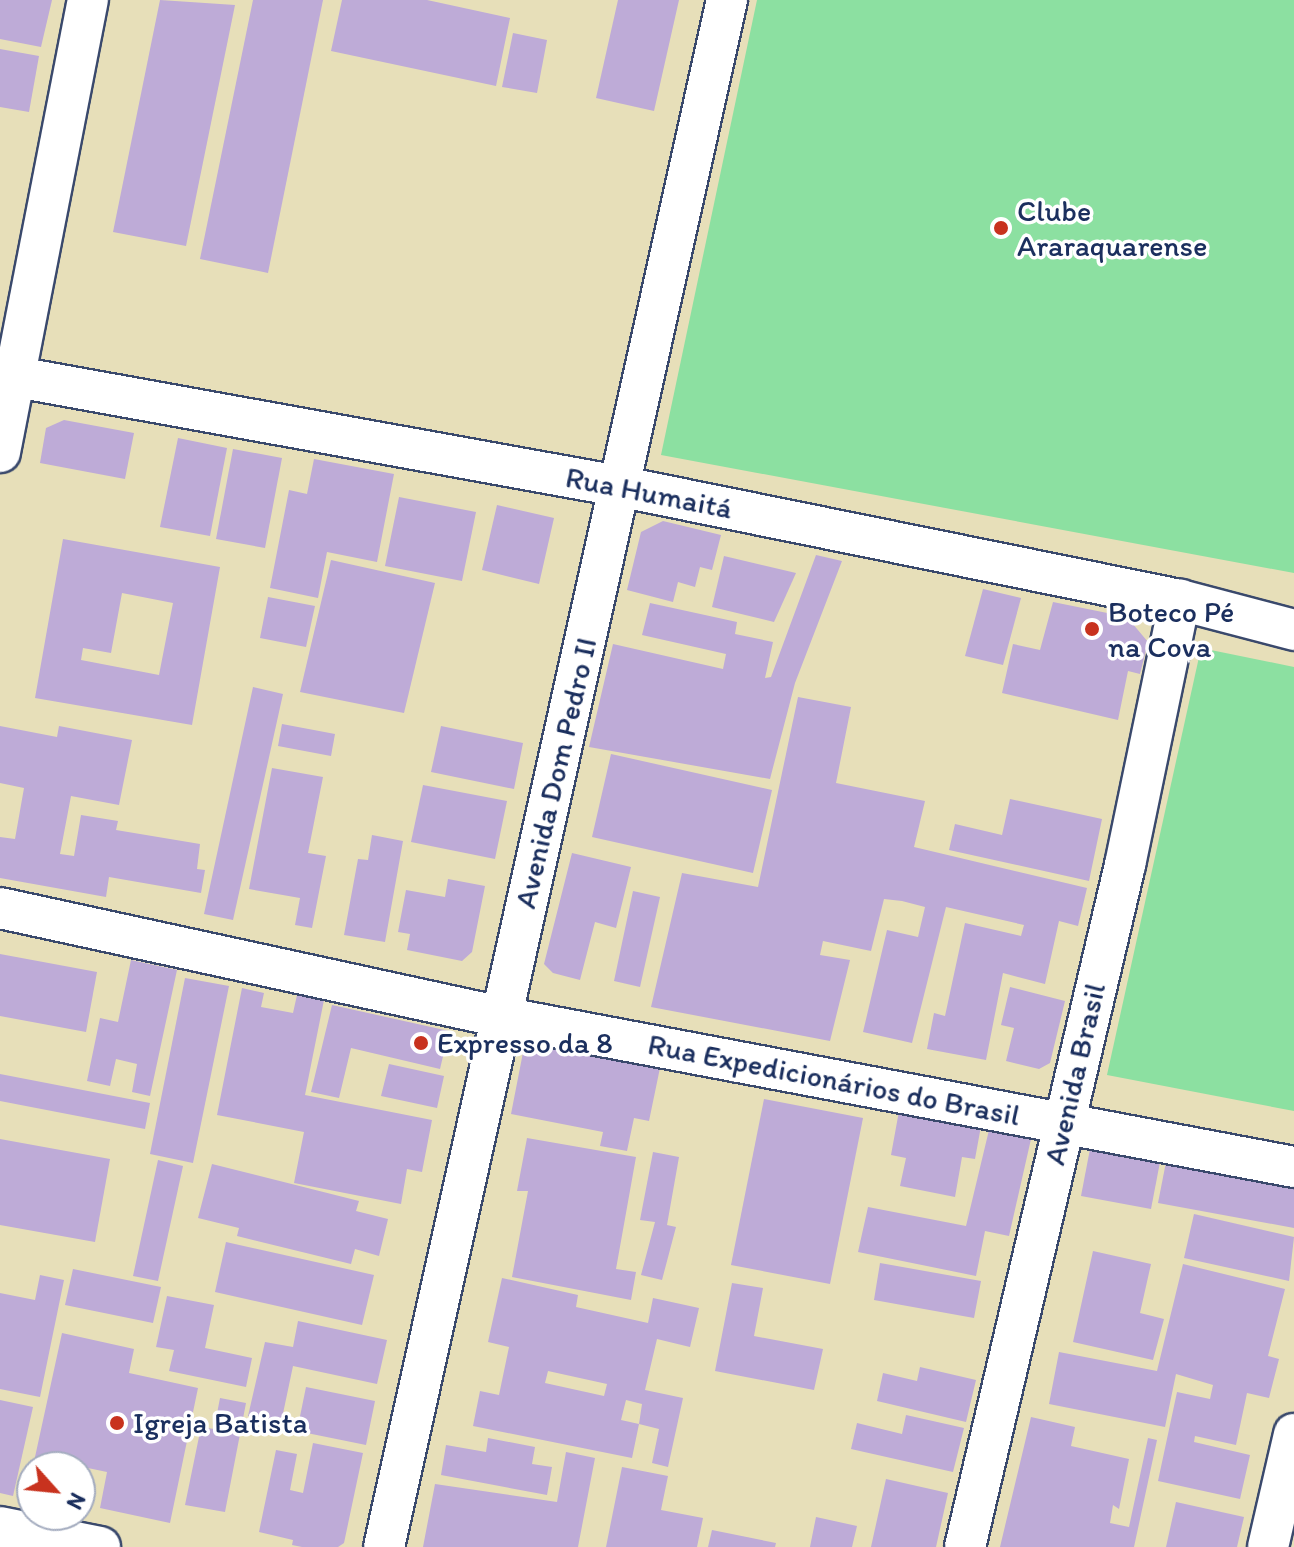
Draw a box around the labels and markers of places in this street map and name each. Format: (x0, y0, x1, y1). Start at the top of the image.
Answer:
place label: Clube Araraquarense (1017, 193, 1208, 264)
marker: Clube Araraquarense (992, 219, 1010, 237)
place label: Boteco Pé na Cova (1108, 594, 1234, 664)
marker: Boteco Pé na Cova (1083, 620, 1101, 638)
place label: Expresso da 8 (437, 1025, 613, 1061)
marker: Expresso da 8 (412, 1034, 430, 1052)
place label: Igreja Batista (133, 1405, 308, 1441)
marker: Igreja Batista (108, 1414, 126, 1432)

